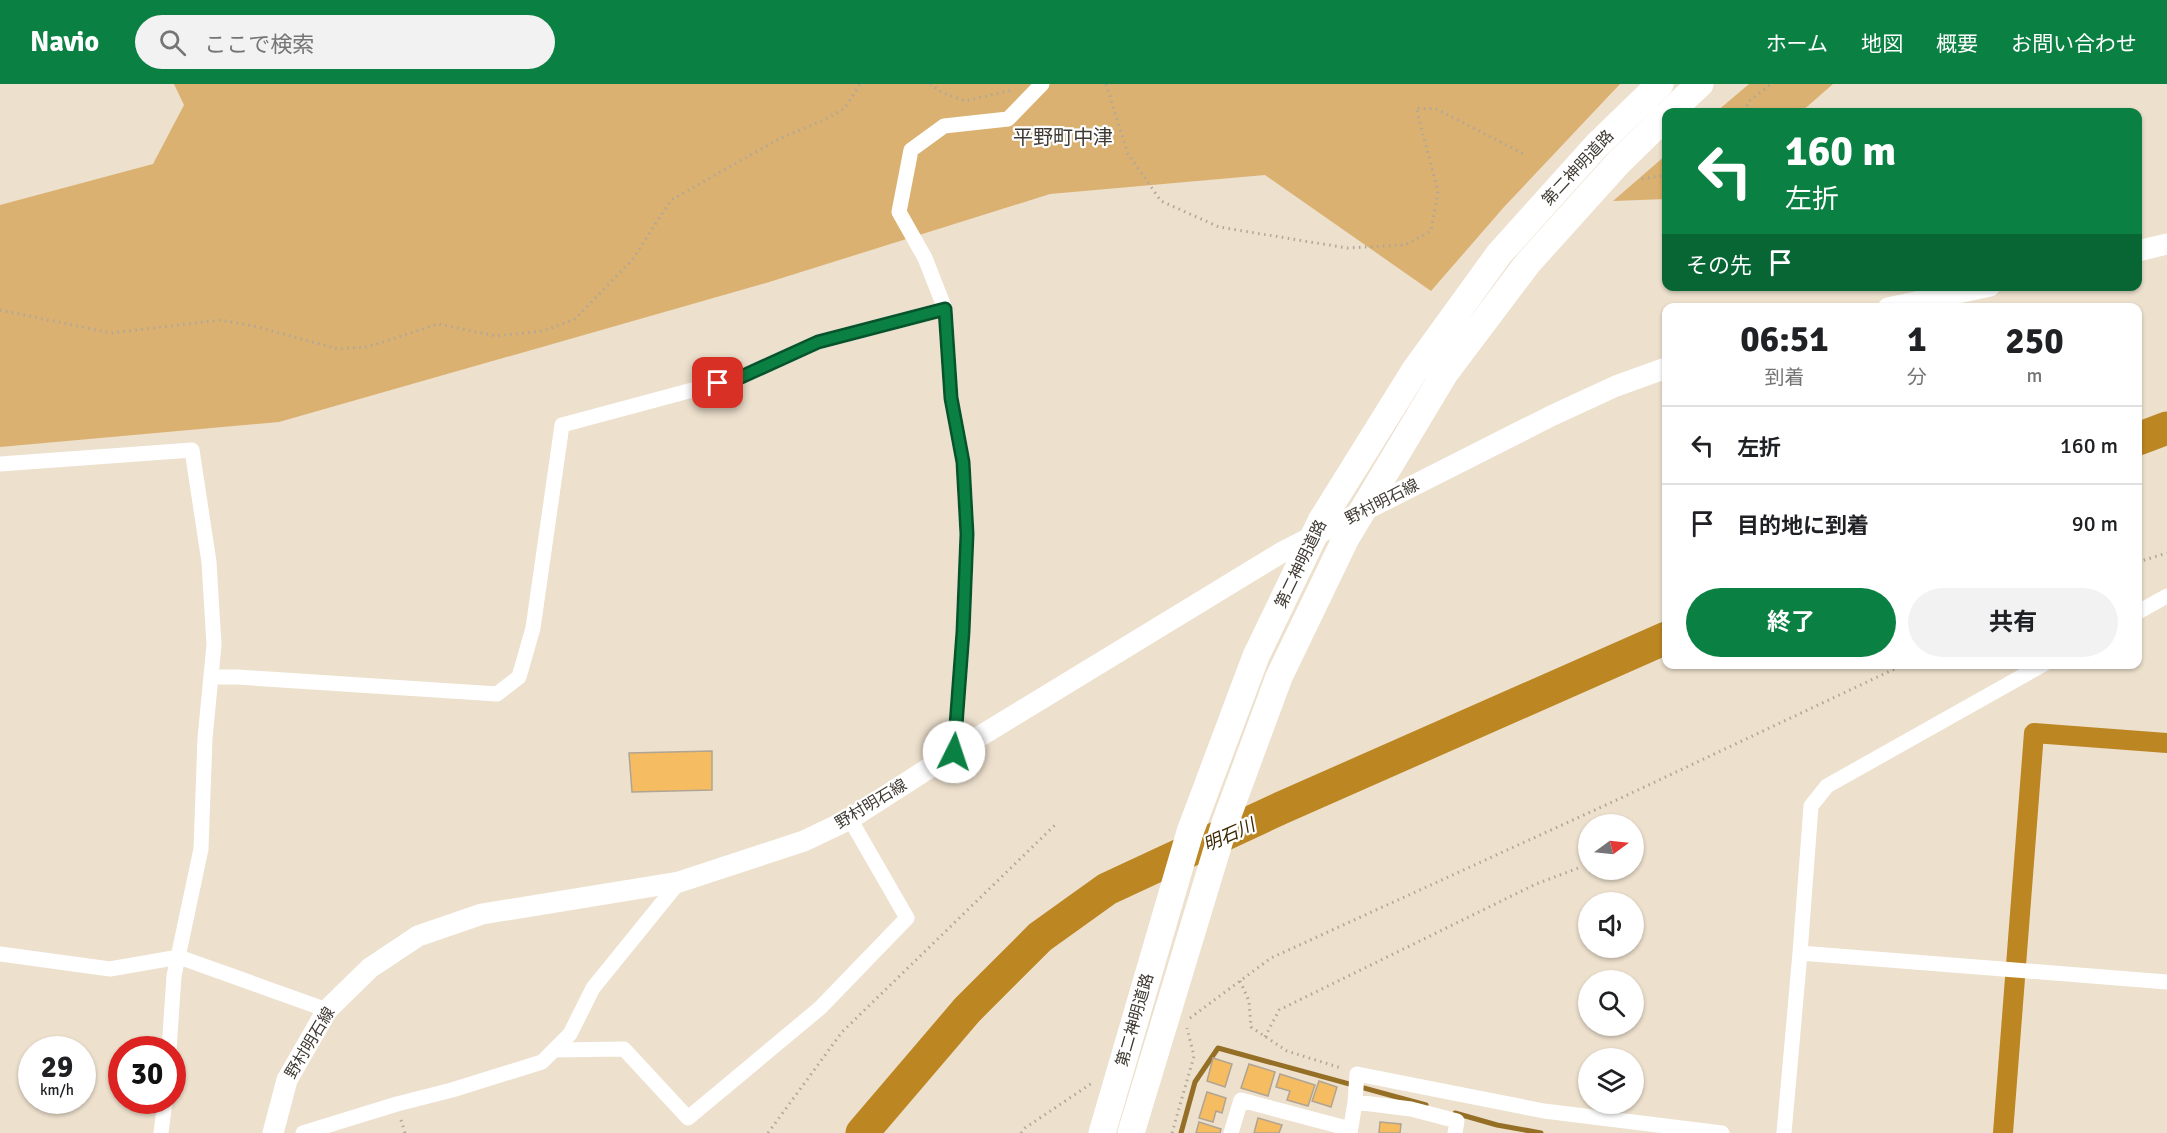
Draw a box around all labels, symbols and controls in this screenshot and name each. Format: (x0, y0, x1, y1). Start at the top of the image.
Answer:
search box (135, 15, 555, 69)
text: Navio (30, 25, 99, 59)
icon: search (156, 26, 189, 59)
text: ここで検索 (204, 31, 314, 58)
text: ホーム (1766, 31, 1828, 57)
text: 地図 (1861, 31, 1903, 57)
text: 概要 (1936, 31, 1978, 57)
text: お問い合わせ (2011, 31, 2137, 57)
district label: 平野町中津 (1013, 125, 1113, 150)
street label: 第二神明道路 (1538, 126, 1618, 210)
text: 160 m (1785, 126, 1896, 177)
icon: left (1686, 132, 1764, 210)
text: 左折 (1785, 183, 1839, 216)
icon: arrive (1764, 246, 1797, 279)
text: その先 (1686, 252, 1752, 279)
text: 06:51 (1740, 317, 1829, 362)
text: 1 (1907, 317, 1927, 362)
text: 250 (2005, 319, 2064, 364)
pin (692, 357, 743, 408)
text: m (2027, 363, 2042, 388)
text: 到着 (1765, 365, 1805, 390)
text: 分 (1907, 365, 1927, 390)
icon: arrive (701, 366, 734, 399)
icon: left (1686, 429, 1719, 462)
text: 160 m (2060, 432, 2118, 459)
text: 左折 (1737, 434, 1781, 461)
street label: 野村明石線 (1342, 475, 1422, 529)
icon: arrive (1686, 507, 1719, 540)
text: 90 m (2072, 510, 2118, 537)
text: 目的地に到着 (1737, 512, 1869, 539)
street label: 第二神明道路 (1271, 516, 1331, 612)
button: 終了 (1686, 588, 1896, 657)
button: 共有 (1908, 588, 2118, 657)
position arrow (922, 720, 986, 784)
street label: 野村明石線 (832, 775, 910, 833)
water label: 明石川 (1200, 813, 1260, 856)
north arrow (1578, 814, 1644, 880)
map controls (1578, 814, 1644, 1114)
button: sound (1578, 892, 1644, 958)
button: search (1578, 970, 1644, 1036)
street label: 第二神明道路 (1112, 971, 1158, 1069)
street label: 野村明石線 (281, 1004, 339, 1082)
speed limit sign: 30 (108, 1036, 186, 1114)
button: layers (1578, 1048, 1644, 1114)
text: 29 (41, 1049, 73, 1086)
text: km/h (40, 1081, 74, 1099)

